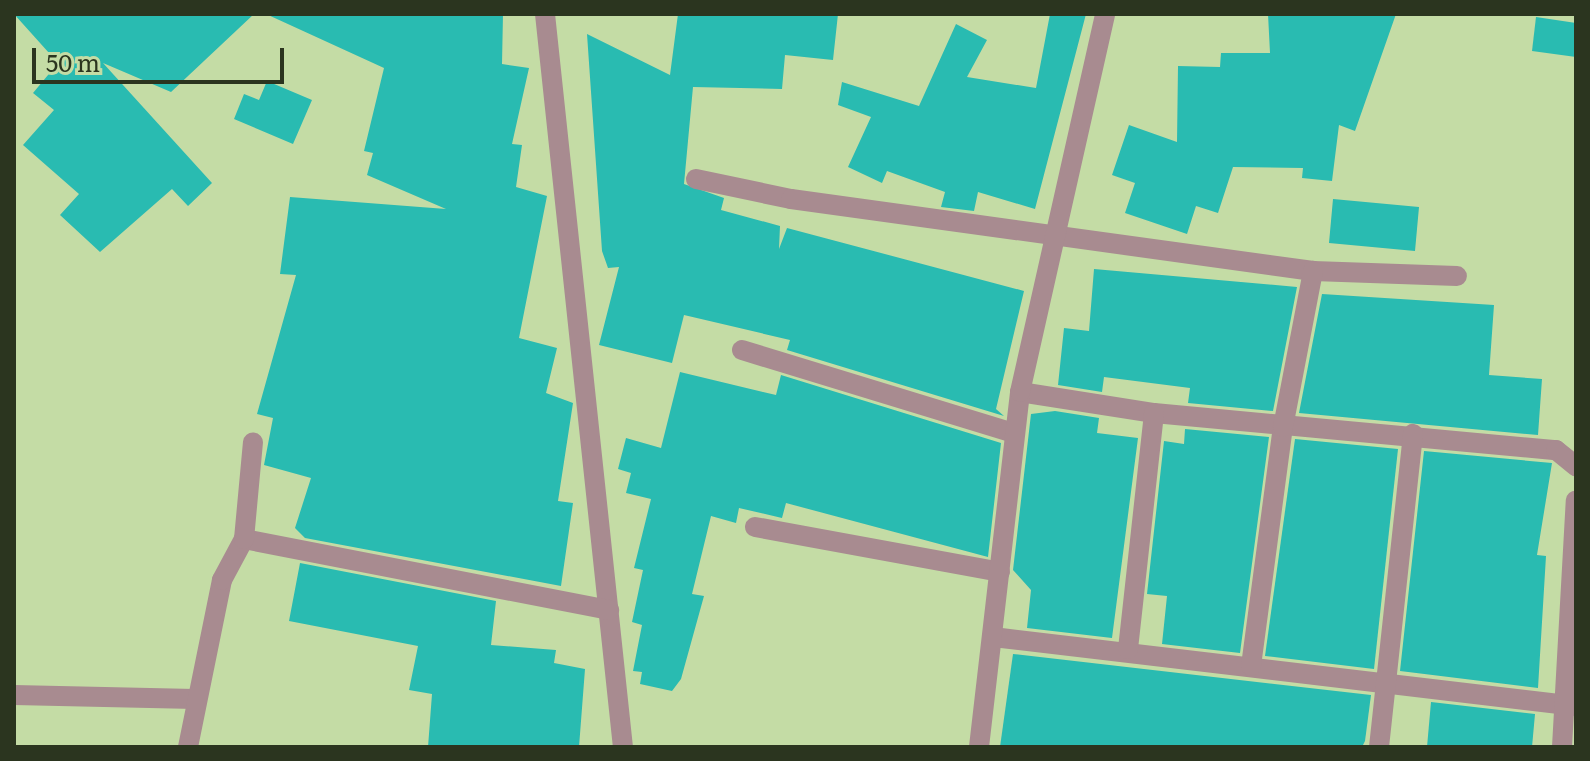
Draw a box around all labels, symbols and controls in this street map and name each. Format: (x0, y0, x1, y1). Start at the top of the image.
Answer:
scale bar (36, 32, 288, 82)
text: 50 m (46, 44, 100, 79)

